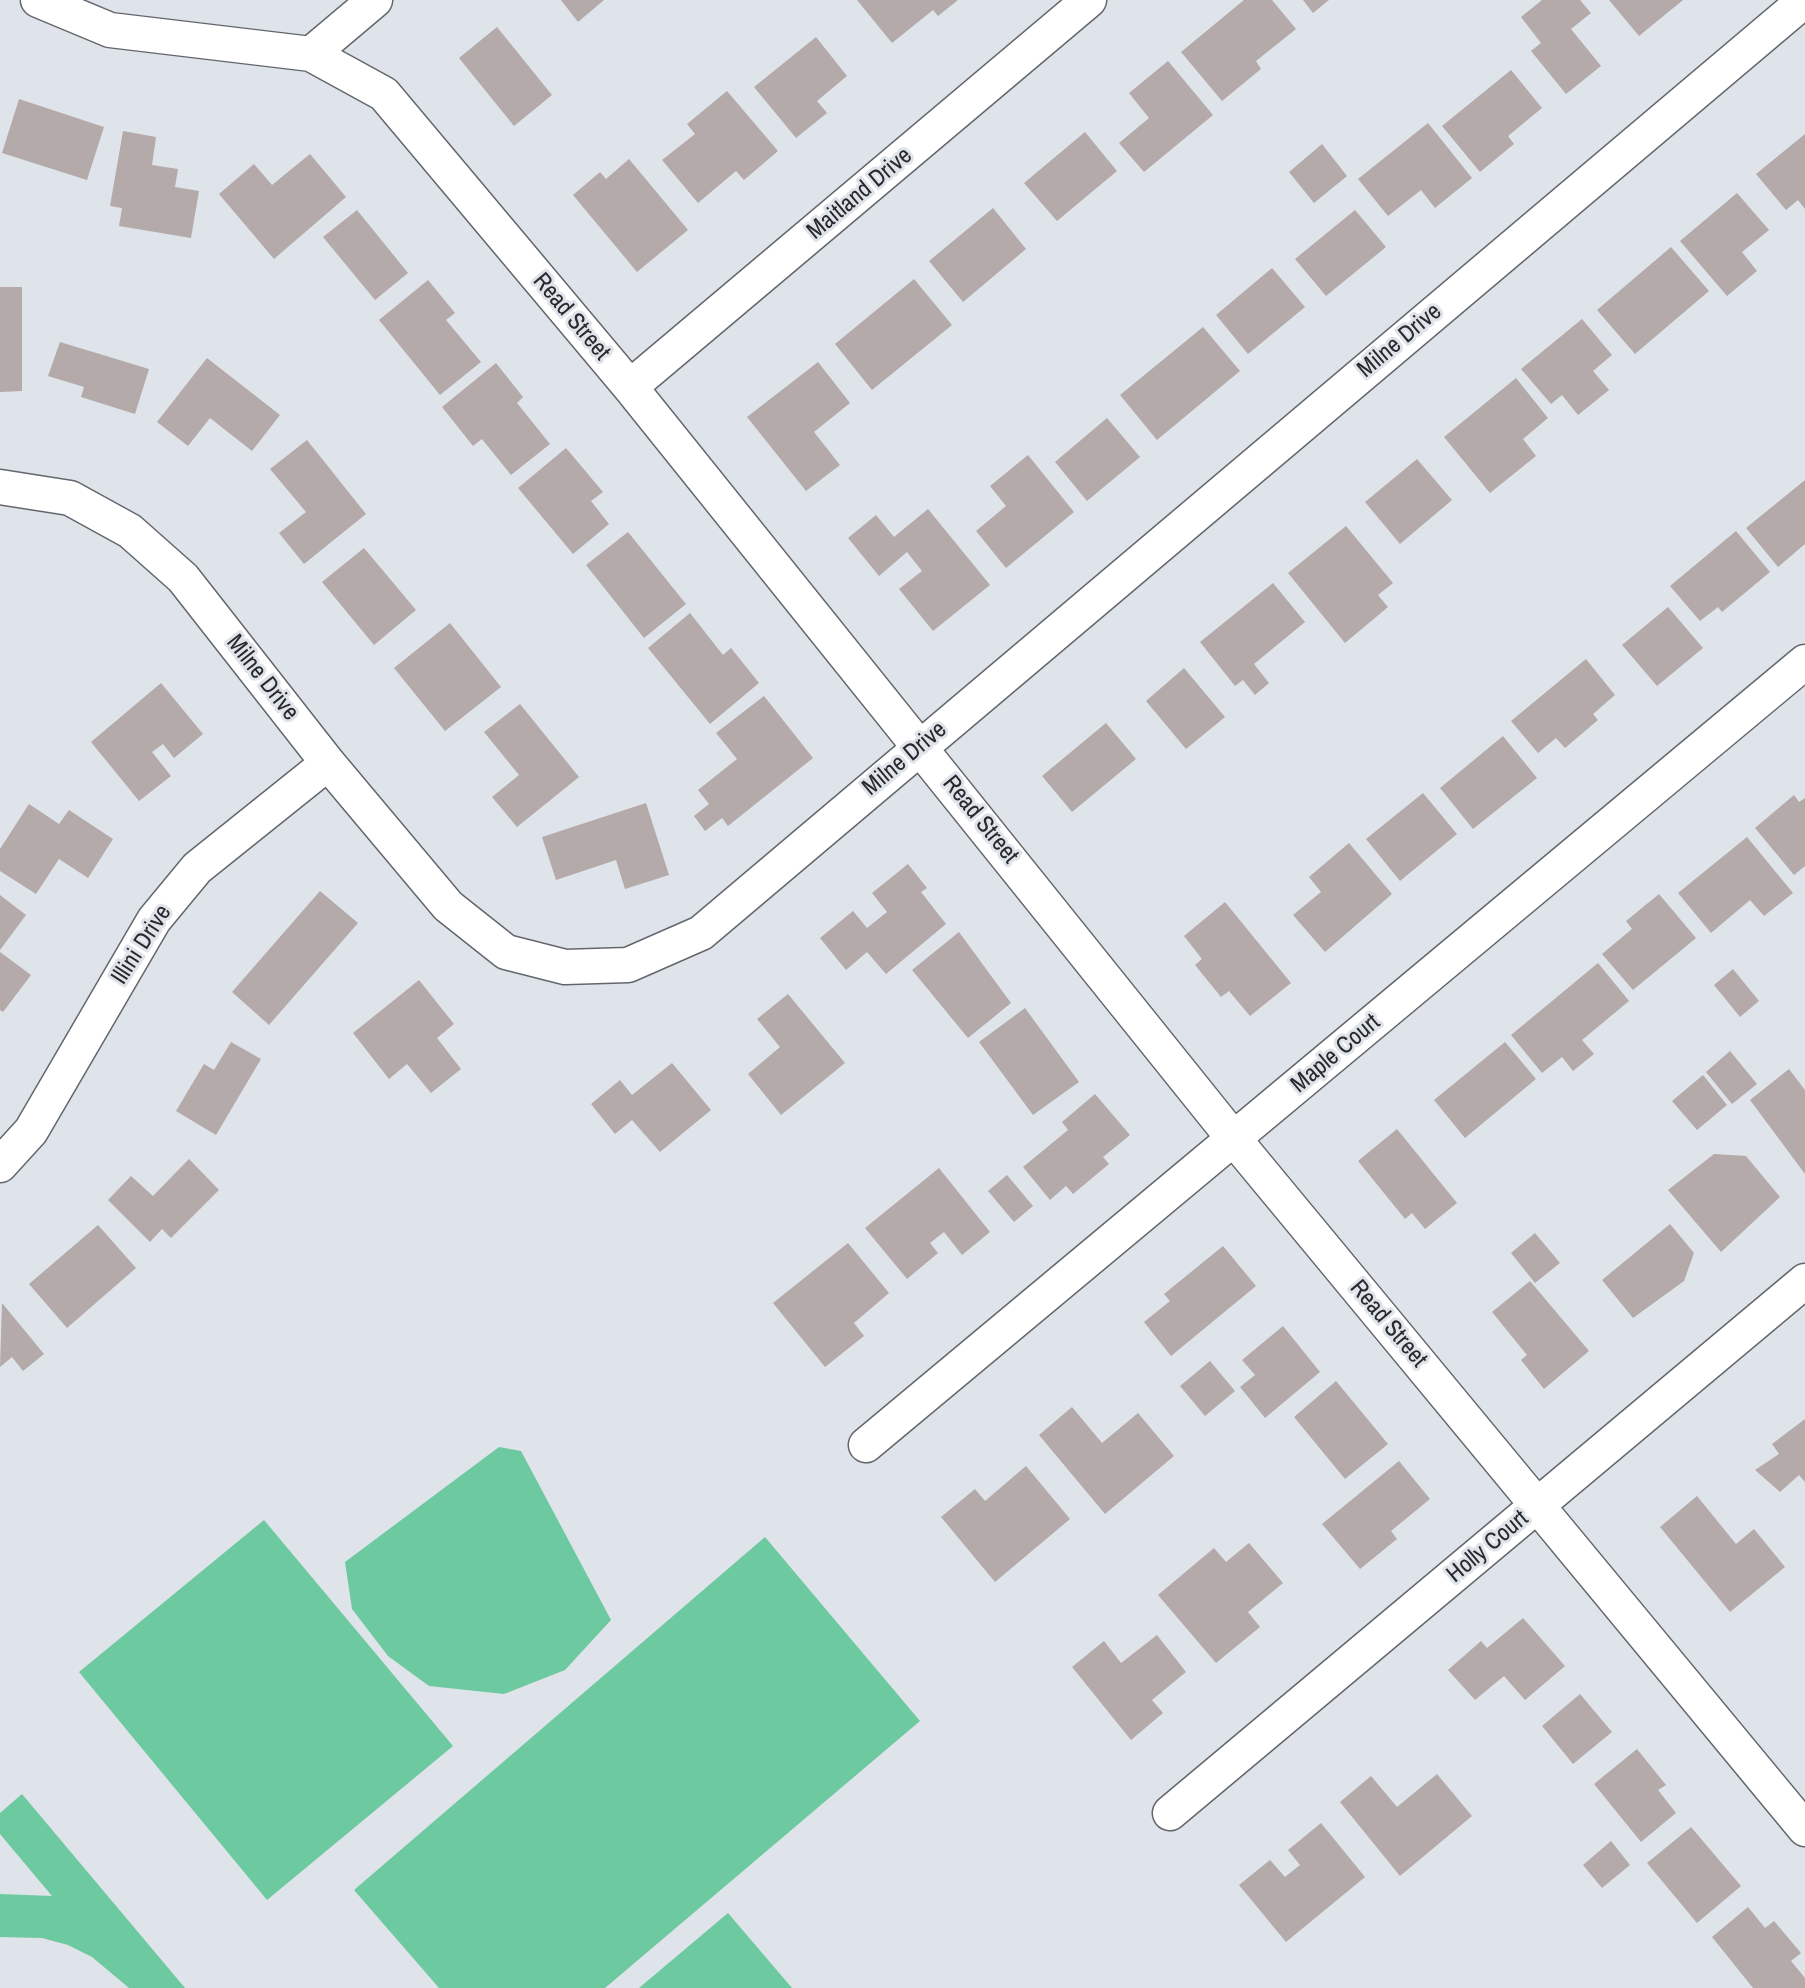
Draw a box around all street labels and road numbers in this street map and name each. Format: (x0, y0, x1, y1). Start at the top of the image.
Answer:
street label: Maitland Drive (802, 142, 918, 246)
street label: Read Street (526, 268, 616, 366)
street label: Milne Drive (1352, 298, 1448, 384)
street label: Milne Drive (220, 629, 304, 727)
street label: Milne Drive (857, 716, 953, 802)
street label: Read Street (936, 770, 1024, 870)
street label: Illini Drive (106, 900, 178, 990)
street label: Maple Court (1286, 1009, 1386, 1099)
street label: Read Street (1343, 1275, 1433, 1373)
street label: Holly Court (1441, 1505, 1535, 1589)

